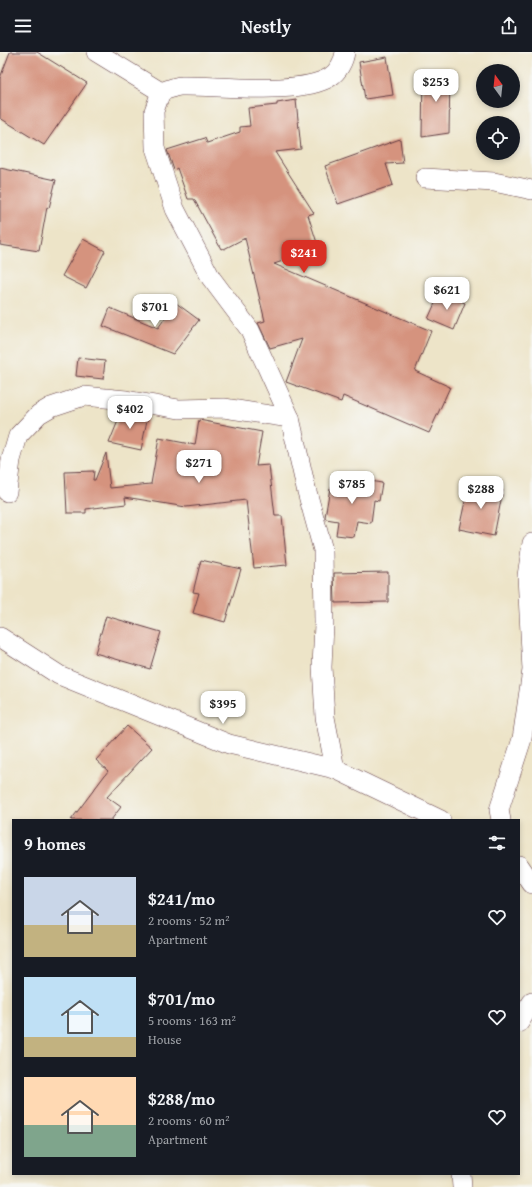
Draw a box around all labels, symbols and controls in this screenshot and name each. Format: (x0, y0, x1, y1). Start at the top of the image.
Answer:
text: Nestly (241, 13, 291, 40)
icon: menu (12, 15, 34, 37)
icon: share (498, 15, 520, 37)
north arrow (476, 64, 520, 108)
map controls (476, 64, 520, 160)
pin: $253 (412, 69, 460, 103)
text: $253 (423, 72, 449, 91)
button: locate (476, 116, 520, 160)
pin: $241 (280, 240, 328, 274)
text: $241 (291, 243, 317, 262)
pin: $621 (423, 277, 471, 311)
text: $621 (434, 280, 460, 299)
pin: $701 (131, 294, 179, 328)
text: $701 (142, 297, 168, 316)
pin: $402 (106, 396, 154, 430)
text: $402 (117, 399, 143, 418)
pin: $271 (175, 450, 223, 484)
text: $271 (186, 453, 212, 472)
pin: $785 (328, 471, 376, 505)
text: $785 (339, 474, 365, 493)
pin: $288 (457, 476, 505, 510)
text: $288 (468, 479, 494, 498)
pin: $395 (199, 691, 247, 725)
text: $395 (210, 694, 236, 713)
text: 9 homes (24, 831, 86, 856)
icon: filters (486, 832, 508, 854)
text: $241/mo (148, 886, 215, 911)
icon: home (56, 893, 104, 941)
icon: heart (486, 906, 508, 928)
text: 2 rooms · 52 m² (148, 911, 230, 930)
text: Apartment (148, 930, 208, 949)
text: $701/mo (148, 986, 215, 1011)
icon: home (56, 993, 104, 1041)
icon: heart (486, 1006, 508, 1028)
text: 5 rooms · 163 m² (148, 1011, 236, 1030)
text: House (148, 1030, 182, 1049)
text: $288/mo (148, 1086, 215, 1111)
icon: home (56, 1093, 104, 1141)
icon: heart (486, 1106, 508, 1128)
text: 2 rooms · 60 m² (148, 1111, 230, 1130)
text: Apartment (148, 1130, 208, 1149)

